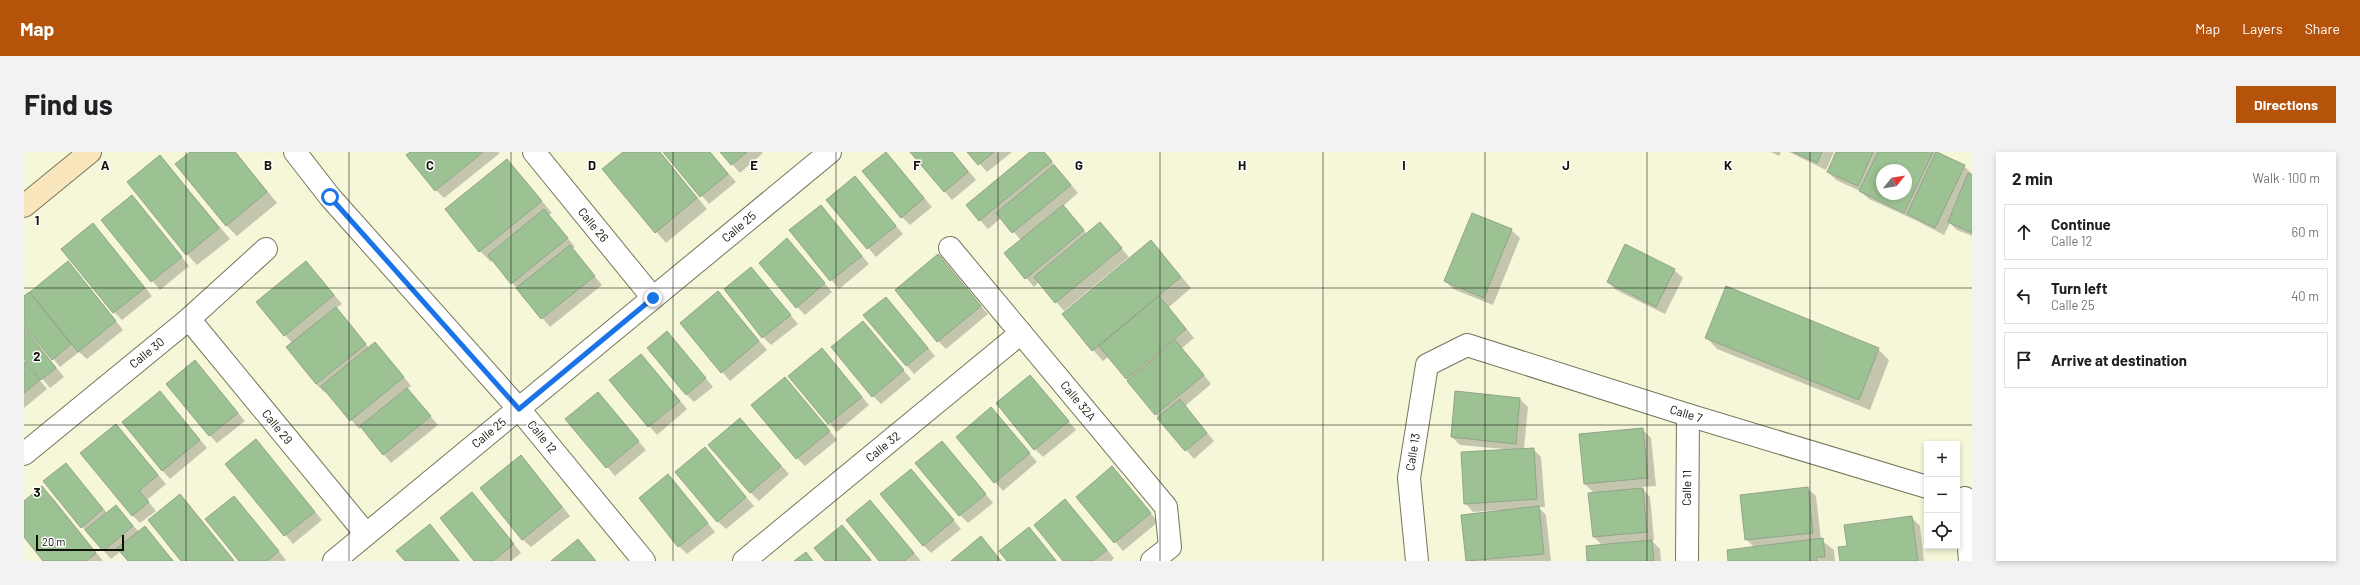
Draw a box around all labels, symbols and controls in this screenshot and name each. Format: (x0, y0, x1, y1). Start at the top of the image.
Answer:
text: Map (20, 17, 54, 40)
text: Map (2195, 20, 2220, 37)
text: Layers (2242, 20, 2283, 37)
text: Share (2305, 20, 2340, 37)
button: Directions (2236, 86, 2336, 123)
text: Find us (24, 87, 113, 121)
text: A (101, 157, 110, 173)
text: B (264, 157, 272, 173)
text: C (426, 157, 434, 173)
text: D (588, 157, 596, 173)
text: E (750, 157, 758, 173)
text: F (913, 157, 921, 173)
text: G (1075, 157, 1083, 173)
text: H (1238, 157, 1246, 173)
text: I (1402, 157, 1406, 173)
text: J (1562, 157, 1570, 173)
text: K (1724, 157, 1732, 173)
north arrow (1876, 164, 1912, 200)
text: 2 min (2012, 168, 2053, 188)
text: Walk · 100 m (2253, 170, 2320, 186)
route start (321, 188, 339, 206)
street label: Calle 26 (576, 204, 612, 244)
street label: Calle 25 (718, 208, 758, 245)
text: 1 (35, 212, 39, 228)
text: Continue (2051, 215, 2111, 233)
icon: ahead (2013, 221, 2035, 243)
text: 60 m (2292, 224, 2319, 240)
text: Calle 12 (2051, 233, 2092, 249)
text: Turn left (2051, 279, 2107, 297)
icon: left (2013, 285, 2035, 307)
text: 40 m (2291, 288, 2319, 304)
route end (644, 289, 662, 307)
text: Calle 25 (2051, 297, 2095, 313)
street label: Calle 30 (126, 334, 167, 370)
text: 2 (33, 348, 41, 364)
icon: arrive (2013, 349, 2035, 371)
text: Arrive at destination (2051, 351, 2187, 369)
street label: Calle 32A (1058, 378, 1099, 423)
street label: Calle 7 (1668, 401, 1705, 425)
street label: Calle 29 (260, 406, 296, 446)
street label: Calle 25 (468, 414, 508, 450)
street label: Calle 12 (525, 417, 560, 456)
street label: Calle 32 (862, 428, 902, 464)
street label: Calle 13 (1402, 432, 1422, 472)
map controls (1924, 441, 1960, 549)
button: + (1924, 441, 1960, 477)
street label: Calle 11 (1679, 470, 1693, 506)
button: − (1924, 477, 1960, 513)
text: 3 (33, 484, 41, 500)
button: locate (1924, 513, 1960, 549)
scale bar (36, 533, 124, 552)
text: 20 m (42, 535, 65, 548)

